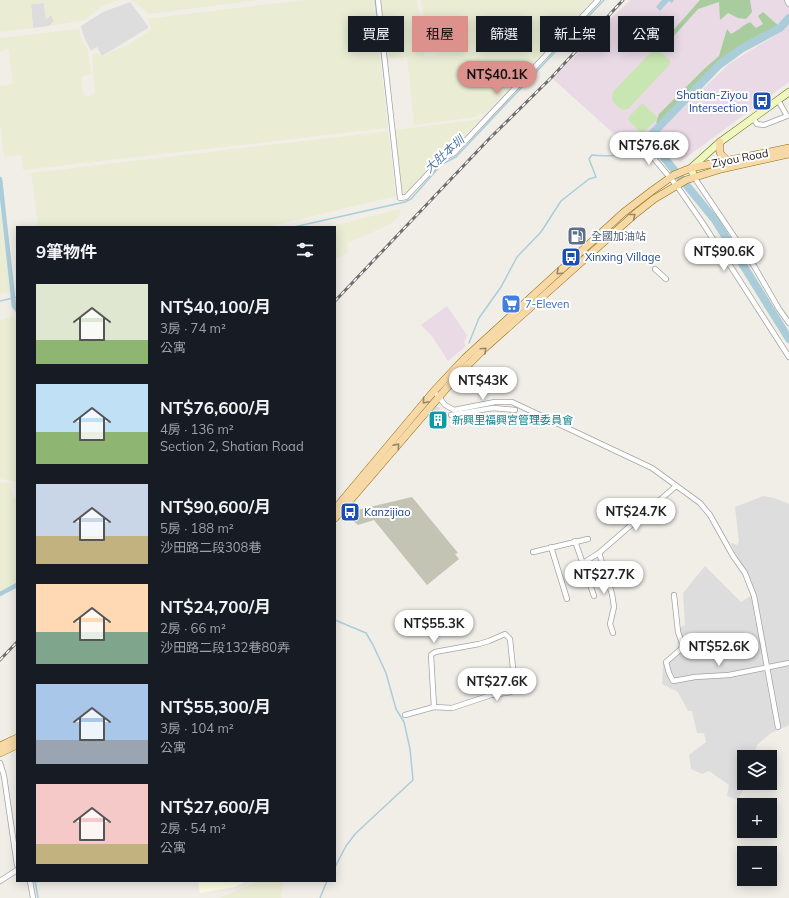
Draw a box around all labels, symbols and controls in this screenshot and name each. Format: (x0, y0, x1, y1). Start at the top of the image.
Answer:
chip: 買屋 (348, 16, 404, 52)
chip: 租屋 (412, 16, 468, 52)
chip: 篩選 (476, 16, 532, 52)
chip: 新上架 (540, 16, 610, 52)
chip: 公寓 (618, 16, 674, 52)
pin: NT$40.1K (456, 61, 538, 95)
text: NT$40.1K (467, 66, 527, 82)
place label: Shatian-Ziyou Intersection (676, 88, 748, 115)
bus stop icon: Shatian-Ziyou Intersection (751, 90, 773, 112)
water label: 大肚本圳 (421, 131, 468, 176)
pin: NT$76.6K (608, 132, 690, 166)
text: NT$76.6K (619, 137, 679, 153)
street label: Ziyou Road (710, 146, 770, 170)
one-way arrow (628, 214, 635, 221)
fuel station icon: 全國加油站 (566, 225, 588, 247)
place label: 全國加油站 (591, 229, 646, 243)
pin: NT$90.6K (683, 238, 765, 272)
icon: filters (294, 239, 316, 261)
text: 9筆物件 (36, 241, 97, 262)
text: NT$90.6K (694, 243, 754, 259)
bus stop icon: Xinxing Village (560, 246, 582, 268)
place label: Xinxing Village (585, 250, 660, 264)
one-way arrow (556, 267, 563, 274)
supermarket icon: 7-Eleven (500, 293, 522, 315)
text: NT$40,100/月 (160, 296, 271, 317)
place label: 7-Eleven (525, 297, 570, 311)
icon: home (68, 300, 116, 348)
text: 3房 · 74 m² (160, 320, 226, 336)
text: 公寓 (160, 339, 186, 355)
one-way arrow (479, 347, 487, 354)
pin: NT$43K (450, 367, 516, 401)
text: NT$43K (458, 372, 508, 388)
text: NT$76,600/月 (160, 397, 271, 418)
one-way arrow (423, 397, 430, 404)
icon: home (68, 400, 116, 448)
building icon: 新興里福興宮管理委員會 (427, 409, 449, 431)
place label: 新興里福興宮管理委員會 (452, 413, 573, 427)
text: 4房 · 136 m² (160, 421, 234, 437)
text: Section 2, Shatian Road (160, 438, 304, 454)
one-way arrow (392, 443, 399, 451)
text: NT$90,600/月 (160, 496, 271, 517)
pin: NT$24.7K (595, 498, 677, 532)
icon: home (68, 500, 116, 548)
bus stop icon: Kanzijiao (339, 501, 361, 523)
text: NT$24.7K (606, 503, 666, 519)
place label: Kanzijiao (364, 505, 410, 519)
text: 5房 · 188 m² (160, 520, 234, 536)
text: 沙田路二段308巷 (160, 539, 261, 555)
pin: NT$27.7K (563, 561, 645, 595)
text: NT$27.7K (574, 566, 634, 582)
text: NT$24,700/月 (160, 596, 271, 617)
icon: home (68, 600, 116, 648)
pin: NT$55.3K (393, 610, 475, 644)
text: NT$55.3K (404, 615, 464, 631)
text: 2房 · 66 m² (160, 620, 226, 636)
pin: NT$52.6K (678, 633, 760, 667)
text: NT$52.6K (689, 638, 749, 654)
text: 沙田路二段132巷80弄 (160, 639, 290, 655)
pin: NT$27.6K (456, 668, 538, 702)
text: NT$27.6K (467, 673, 527, 689)
text: NT$55,300/月 (160, 696, 271, 717)
icon: home (68, 700, 116, 748)
text: 3房 · 104 m² (160, 720, 234, 736)
text: 公寓 (160, 739, 186, 755)
map controls (737, 750, 777, 886)
button: layers (737, 750, 777, 790)
text: NT$27,600/月 (160, 796, 271, 817)
button: + (737, 798, 777, 838)
icon: home (68, 800, 116, 848)
text: 2房 · 54 m² (160, 820, 226, 836)
text: 公寓 (160, 839, 186, 855)
button: − (737, 846, 777, 886)

